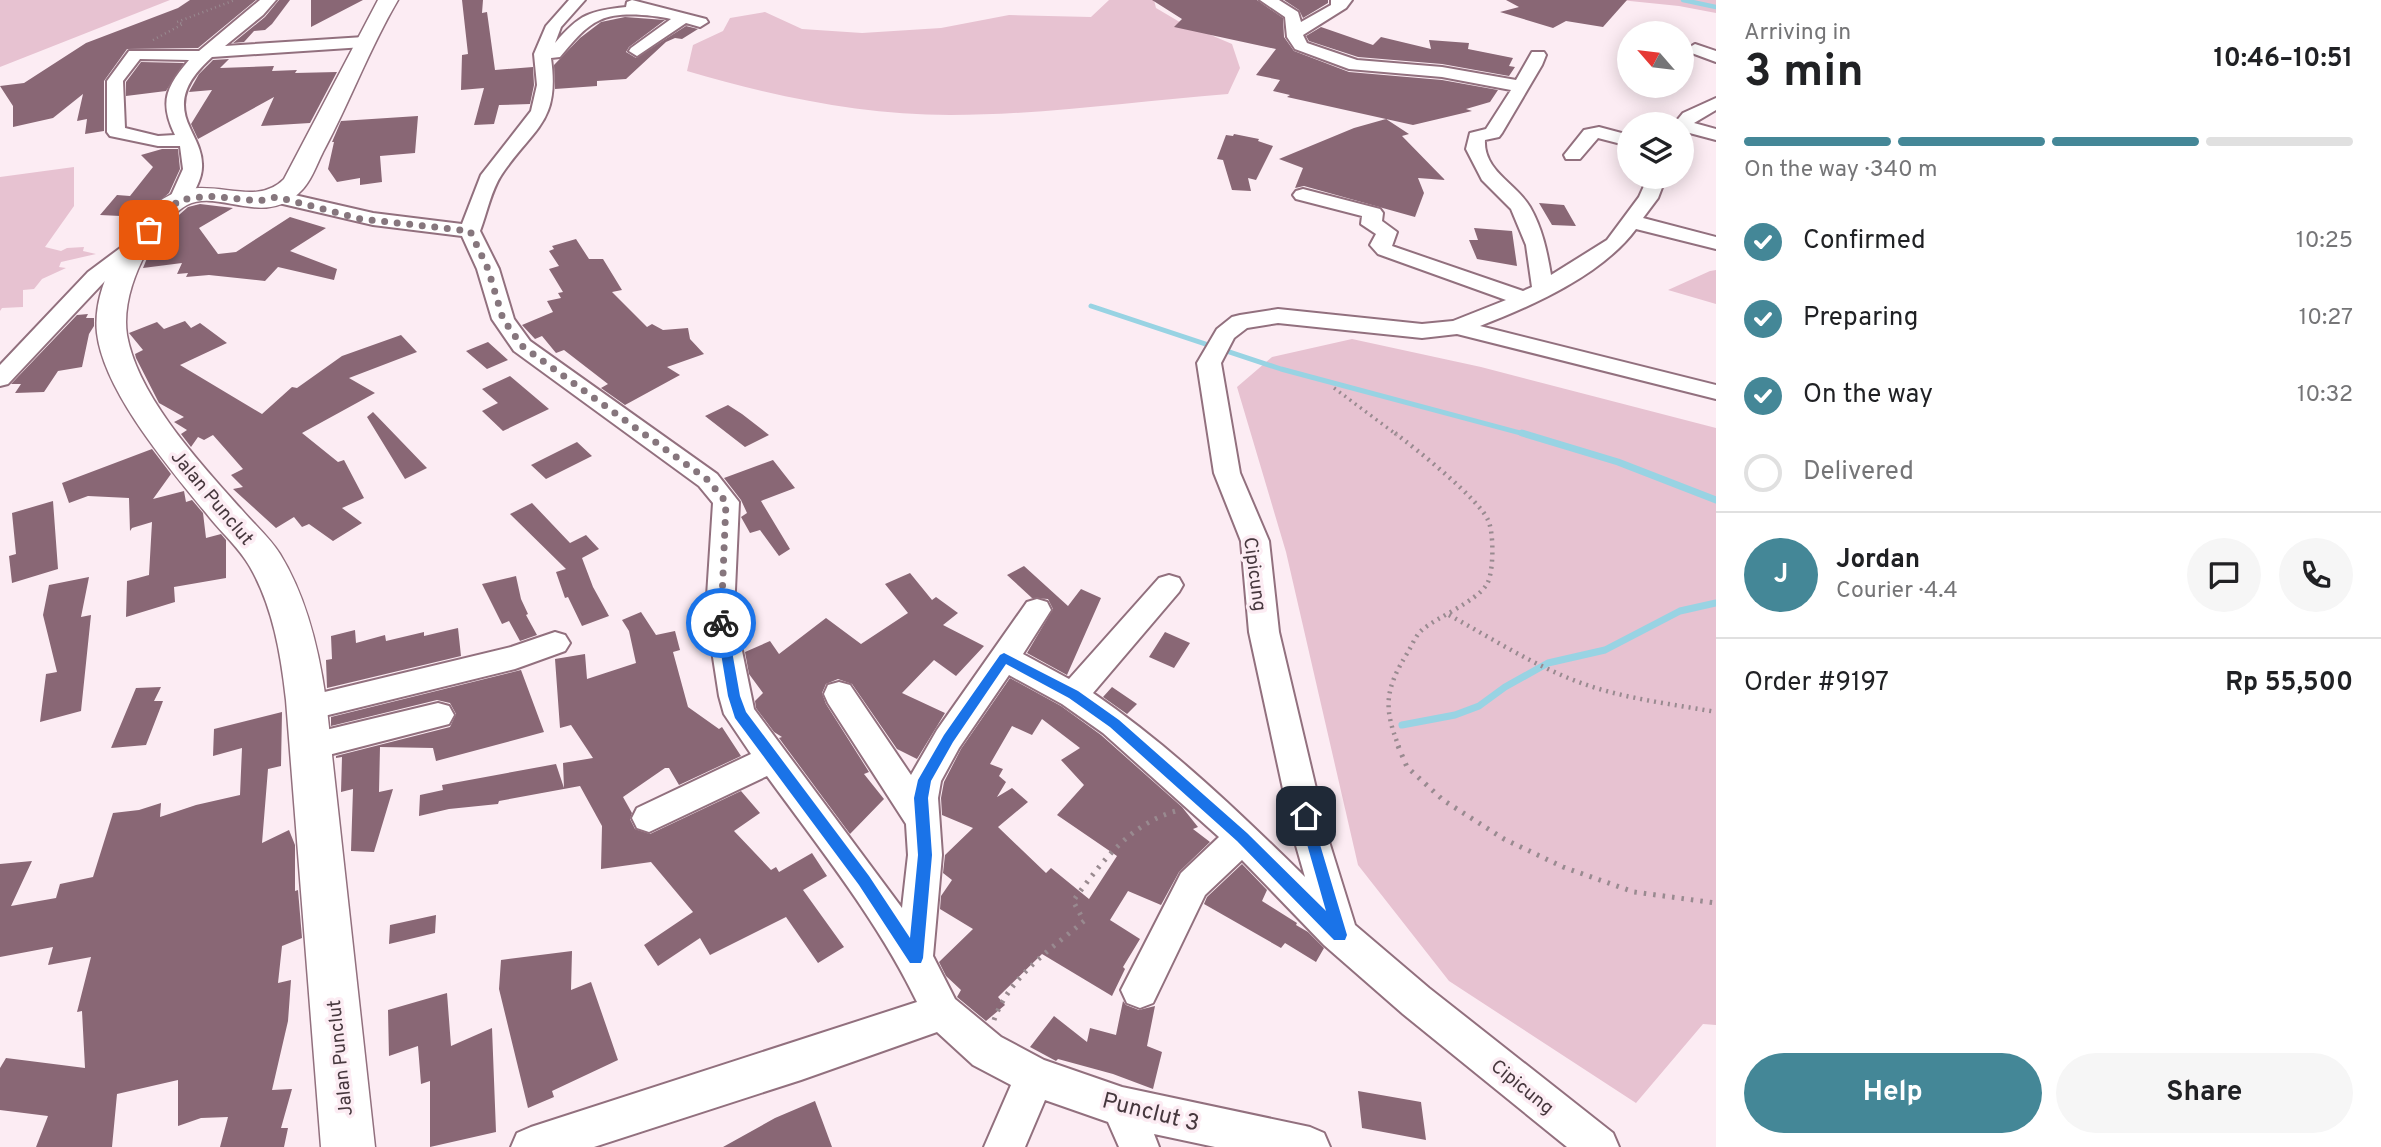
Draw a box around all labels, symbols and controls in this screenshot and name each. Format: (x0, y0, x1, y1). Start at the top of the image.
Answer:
text: Arriving in (1744, 19, 1851, 48)
north arrow (1617, 21, 1694, 98)
map controls (1617, 21, 1694, 189)
text: 10:46–10:51 (2213, 43, 2353, 76)
text: 3 min (1744, 44, 1864, 103)
button: layers (1617, 112, 1694, 189)
text: On the way · 340 m (1744, 156, 1938, 185)
pin (119, 200, 179, 260)
icon: bag (130, 211, 168, 249)
icon: check (1744, 223, 1782, 261)
text: Confirmed (1803, 225, 1926, 258)
text: 10:25 (2296, 227, 2353, 256)
icon: check (1744, 300, 1782, 338)
text: Preparing (1803, 302, 1918, 335)
text: 10:27 (2299, 304, 2353, 333)
icon: check (1744, 377, 1782, 415)
text: On the way (1803, 379, 1933, 412)
text: 10:32 (2297, 381, 2353, 410)
street label: Jalan Punclut (165, 446, 258, 551)
text: Delivered (1803, 456, 1914, 489)
street label: Cipicung (1237, 536, 1271, 613)
button: chat (2187, 538, 2261, 612)
button: phone (2279, 538, 2353, 612)
text: Jordan (1836, 544, 1920, 577)
text: J (1774, 559, 1788, 592)
text: Courier · 4.4 (1836, 577, 1958, 606)
courier (686, 588, 756, 658)
icon: bike (702, 604, 740, 642)
text: Order #9197 (1744, 667, 1889, 700)
text: Rp 55,500 (2225, 667, 2353, 700)
pin (1276, 786, 1336, 846)
icon: home (1287, 797, 1325, 835)
street label: Jalan Punclut (323, 999, 359, 1117)
button: Help (1744, 1053, 2042, 1133)
button: Share (2056, 1053, 2353, 1133)
street label: Cipicung (1485, 1055, 1558, 1120)
street label: Punclut 3 (1099, 1087, 1202, 1139)

